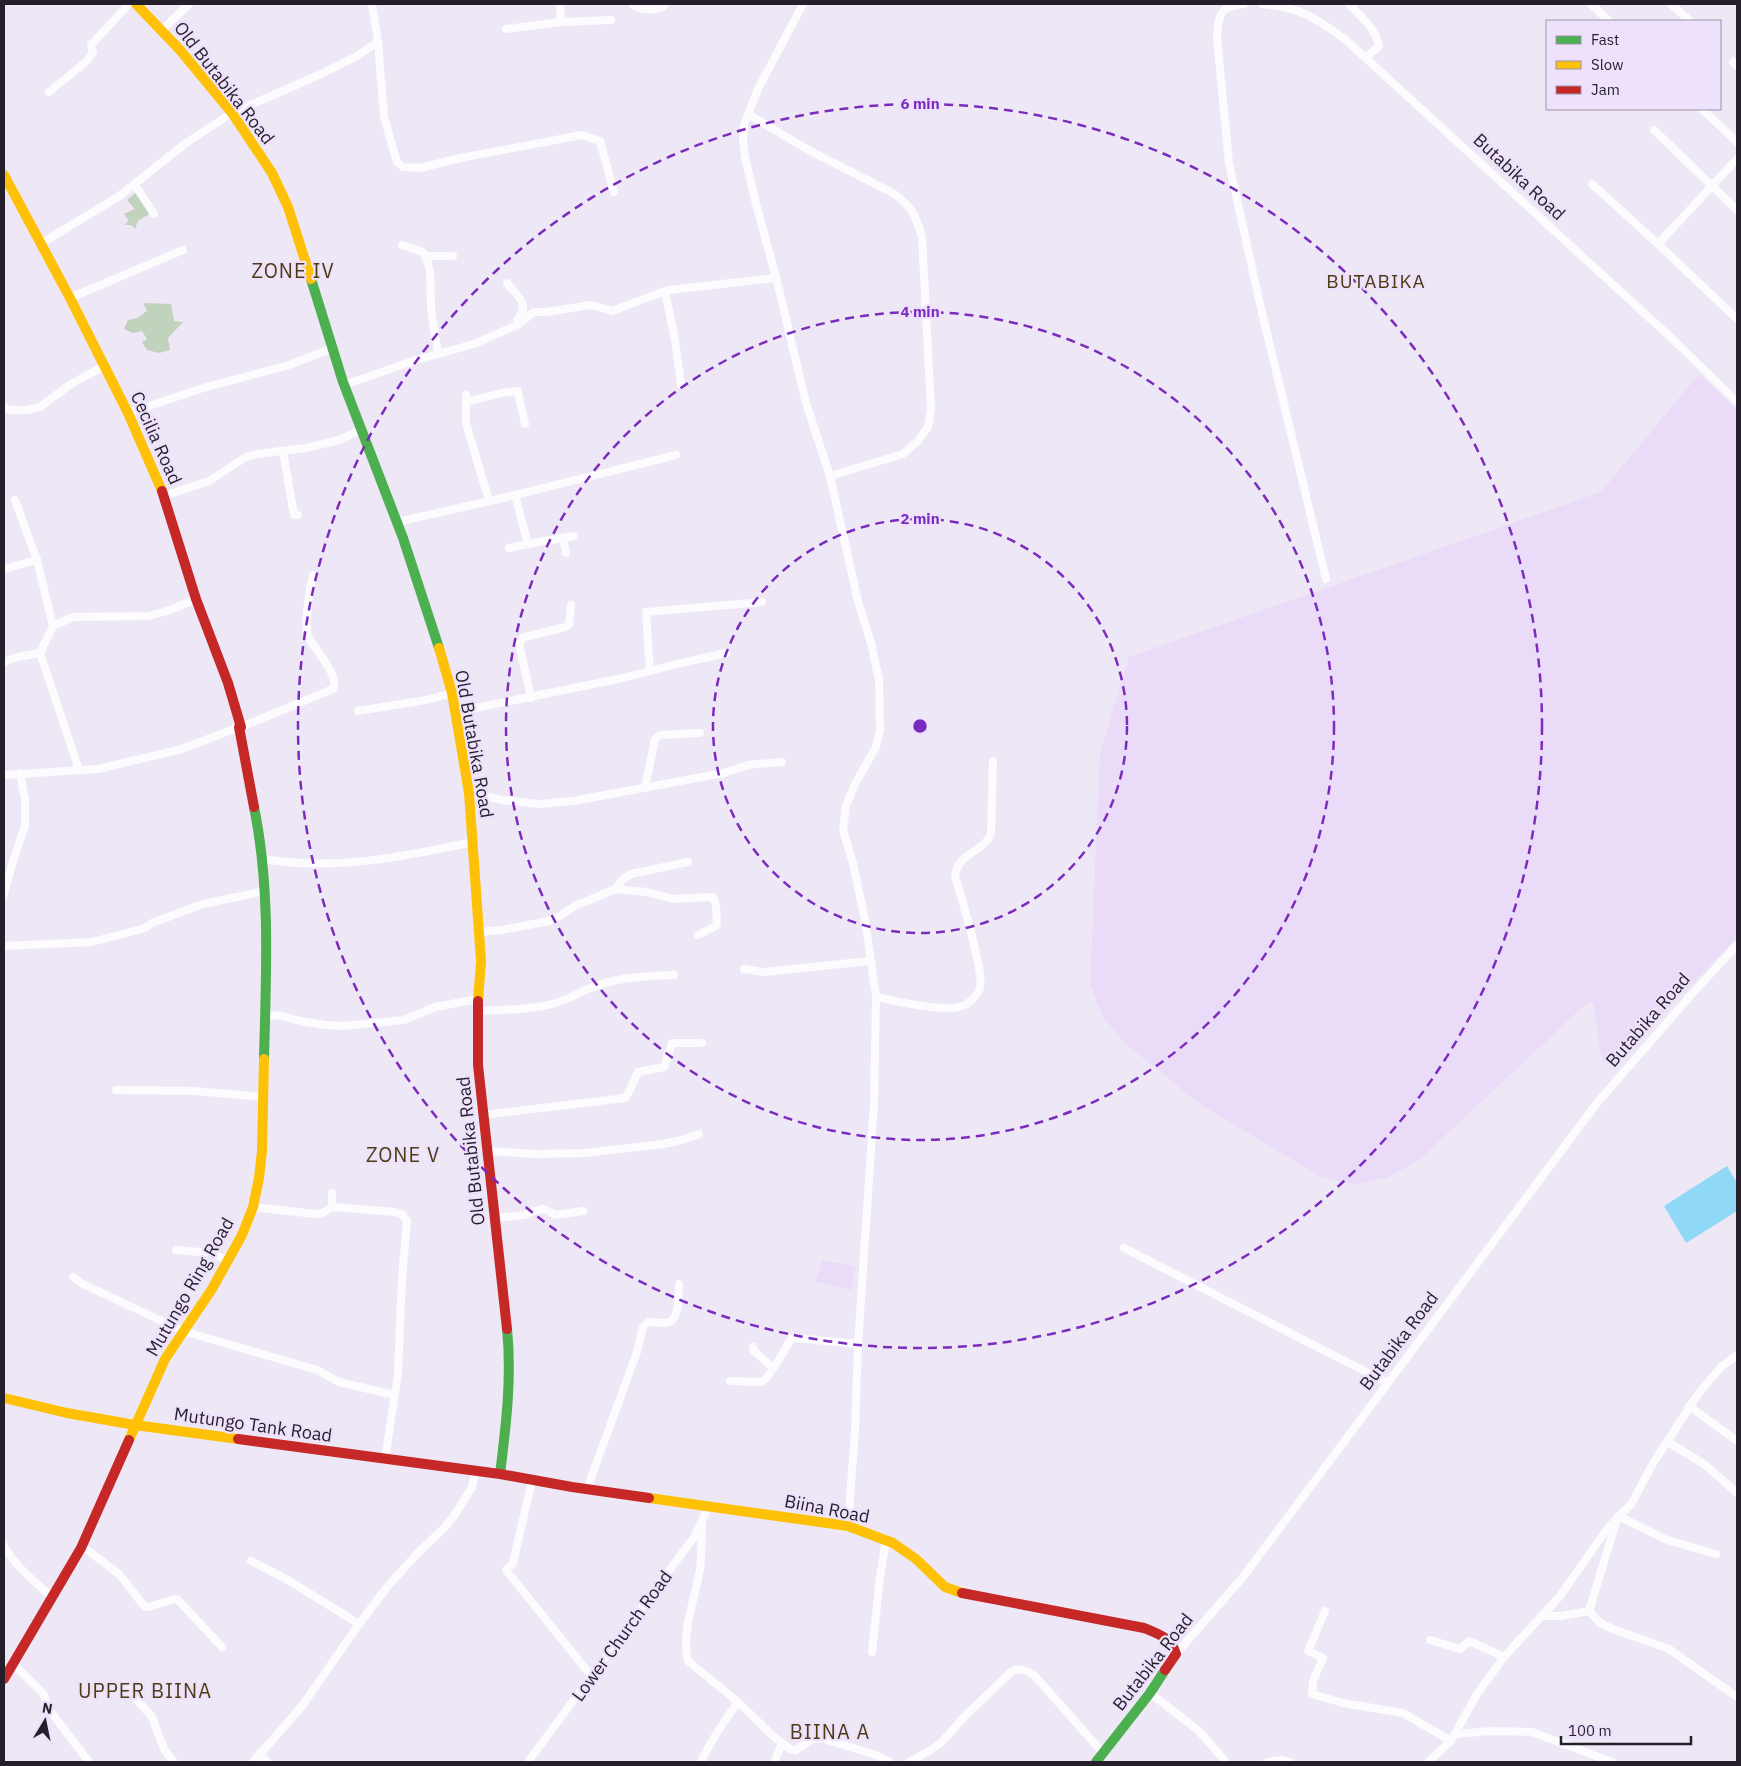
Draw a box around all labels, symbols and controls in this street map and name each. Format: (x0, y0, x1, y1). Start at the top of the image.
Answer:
street label: Old Butabika Road (169, 17, 280, 149)
legend (1546, 20, 1721, 110)
text: Fast (1591, 30, 1619, 49)
text: Slow (1591, 55, 1624, 74)
text: Jam (1591, 80, 1620, 99)
text: 6 min (900, 94, 940, 113)
street label: Butabika Road (1469, 128, 1570, 225)
district label: ZONE IV (251, 257, 335, 284)
district label: BUTABIKA (1326, 269, 1426, 293)
text: 4 min (900, 302, 940, 321)
street label: Cecilia Road (126, 388, 187, 488)
text: 2 min (900, 509, 940, 528)
street label: Old Butabika Road (450, 668, 499, 820)
centre of rings (911, 717, 929, 735)
street label: Butabika Road (1600, 968, 1695, 1072)
street label: Old Butabika Road (451, 1075, 490, 1227)
district label: ZONE V (366, 1141, 440, 1168)
street label: Mutungo Ring Road (140, 1213, 239, 1360)
street label: Butabika Road (1354, 1287, 1443, 1395)
street label: Mutungo Tank Road (173, 1402, 334, 1447)
street label: Biina Road (783, 1489, 872, 1528)
street label: Lower Church Road (566, 1566, 677, 1706)
street label: Butabika Road (1107, 1608, 1198, 1715)
district label: UPPER BIINA (78, 1677, 212, 1704)
north arrow (20, 1696, 70, 1746)
text: N (41, 1698, 54, 1718)
scale bar (1561, 1714, 1691, 1746)
district label: BIINA A (790, 1718, 870, 1745)
text: 100 m (1568, 1721, 1612, 1740)

